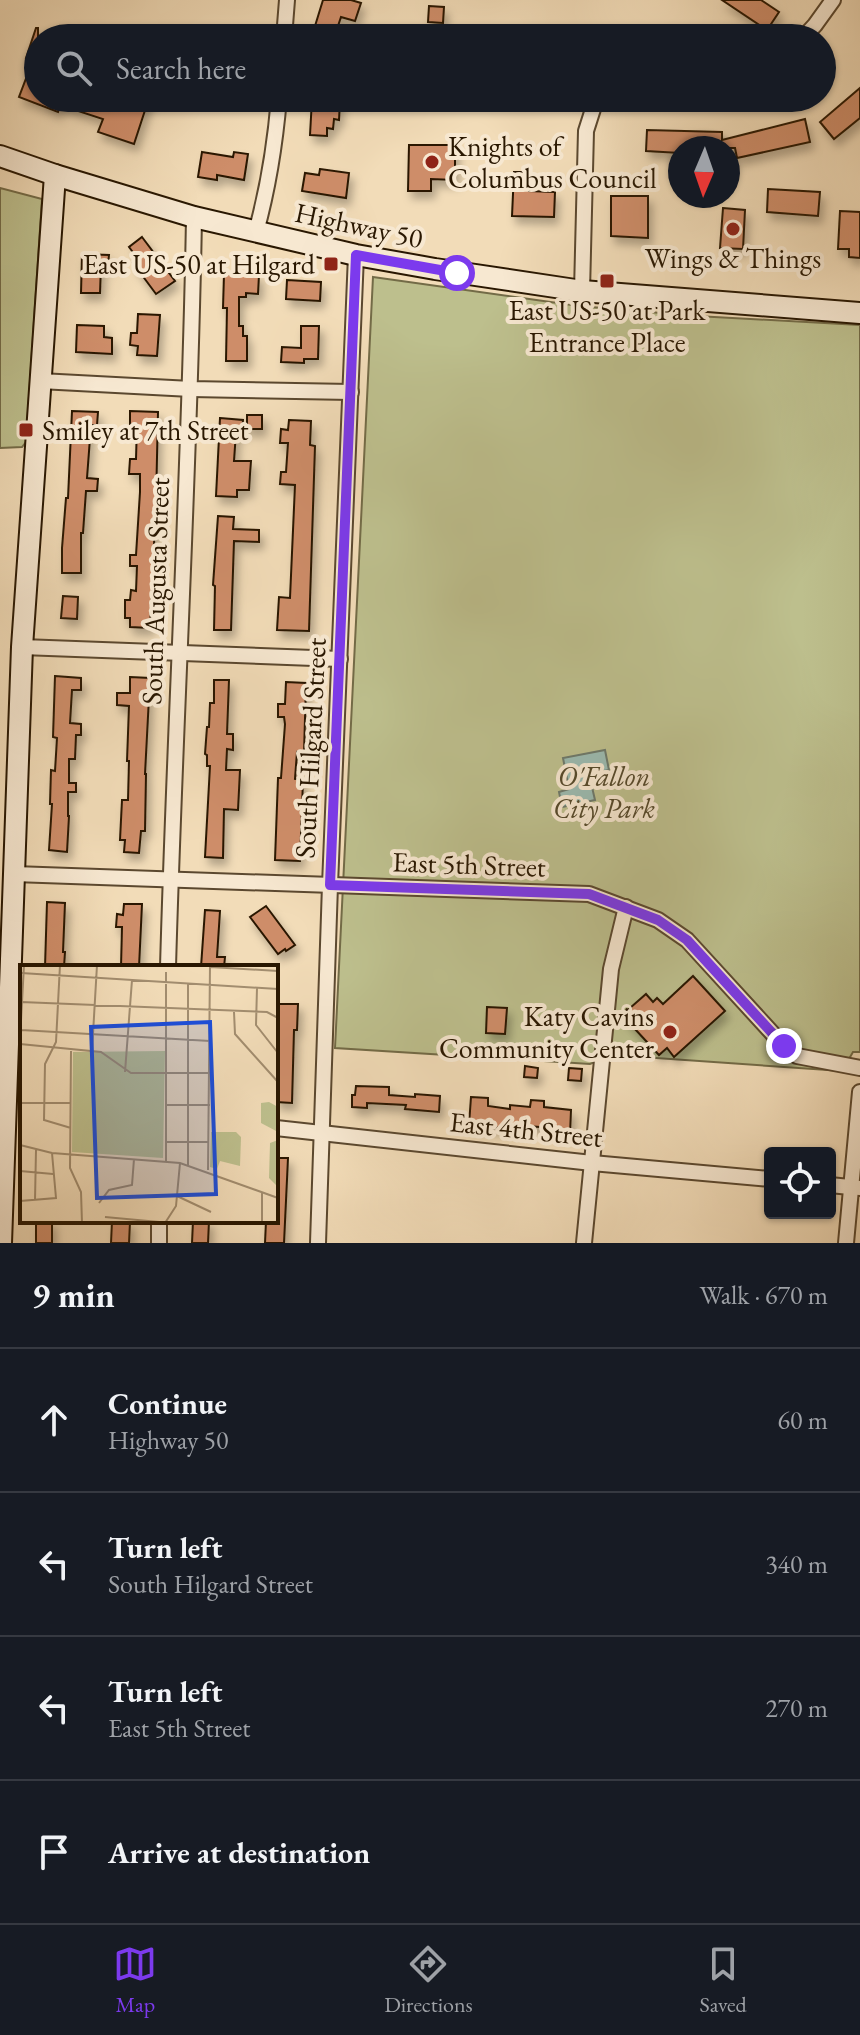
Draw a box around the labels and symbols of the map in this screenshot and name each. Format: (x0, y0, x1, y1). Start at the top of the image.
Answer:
place label: Knights of Columbus Council (448, 128, 657, 196)
north arrow (668, 136, 740, 208)
marker: Knights of Columbus Council (423, 153, 441, 171)
street label: Highway 50 (292, 194, 426, 256)
marker: Wings & Things (724, 220, 742, 238)
place label: Wings & Things (645, 240, 821, 276)
place label: East US-50 at Hilgard (83, 246, 316, 282)
marker: East US-50 at Hilgard (322, 255, 340, 273)
route start (439, 255, 475, 291)
marker: East US-50 at Park Entrance Place (598, 272, 616, 290)
place label: East US-50 at Park Entrance Place (509, 292, 706, 360)
place label: Smiley at 7th Street (42, 412, 249, 448)
marker: Smiley at 7th Street (17, 421, 35, 439)
street label: South Augusta Street (133, 476, 177, 705)
street label: South Hilgard Street (286, 637, 334, 859)
park label: O'Fallon City Park (553, 758, 655, 826)
street label: East 5th Street (392, 843, 547, 885)
inset map (20, 965, 278, 1223)
place label: Katy Cavins Community Center (439, 998, 655, 1066)
marker: Katy Cavins Community Center (661, 1023, 679, 1041)
route end (766, 1028, 802, 1064)
street label: East 4th Street (448, 1103, 604, 1155)

